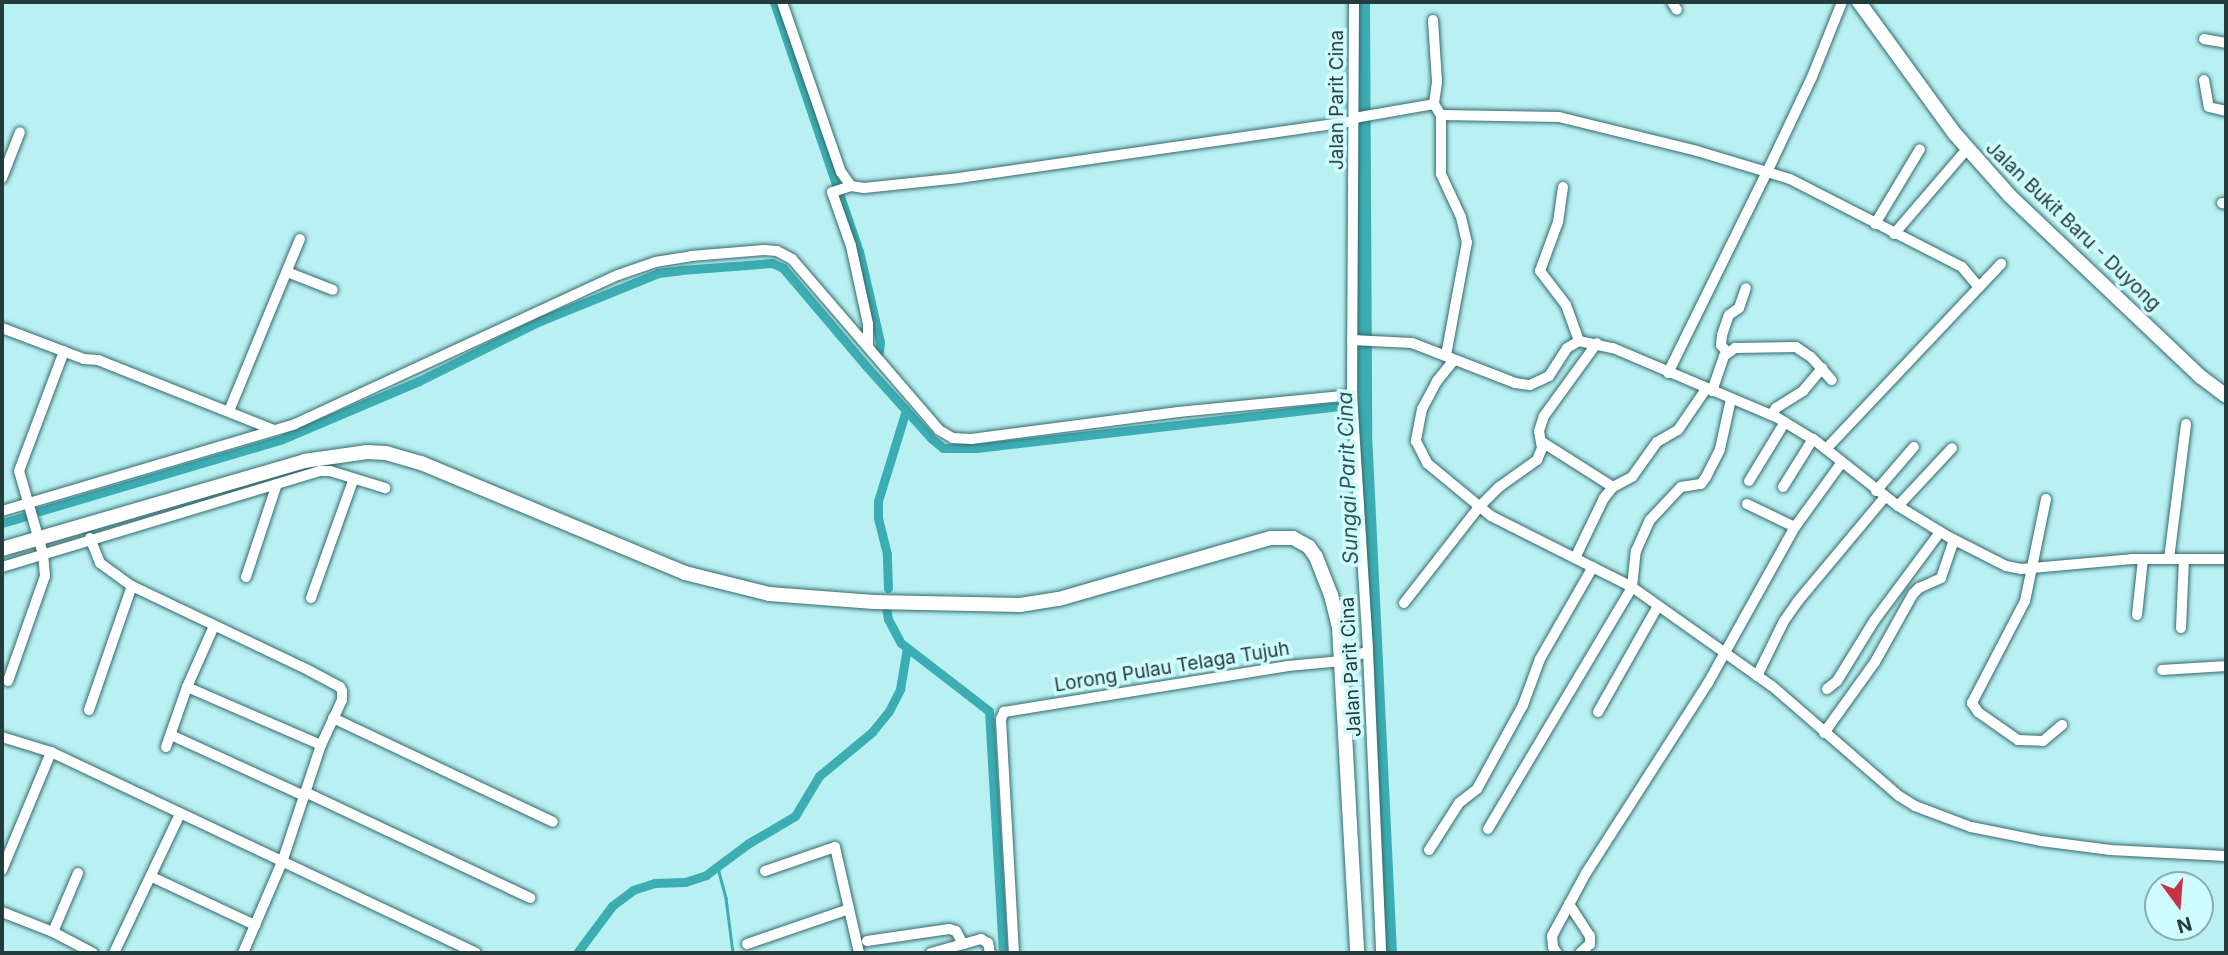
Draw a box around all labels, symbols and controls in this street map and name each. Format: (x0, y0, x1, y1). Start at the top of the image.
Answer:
street label: Jalan Parit Cina (1326, 30, 1348, 170)
street label: Jalan Bukit Baru - Duyong (1981, 137, 2165, 315)
water label: Sungai Parit Cina (1332, 391, 1364, 565)
street label: Jalan Parit Cina (1336, 596, 1366, 738)
street label: Lorong Pulau Telaga Tujuh (1053, 637, 1291, 697)
north arrow (2144, 871, 2214, 941)
text: N (2174, 912, 2195, 938)

